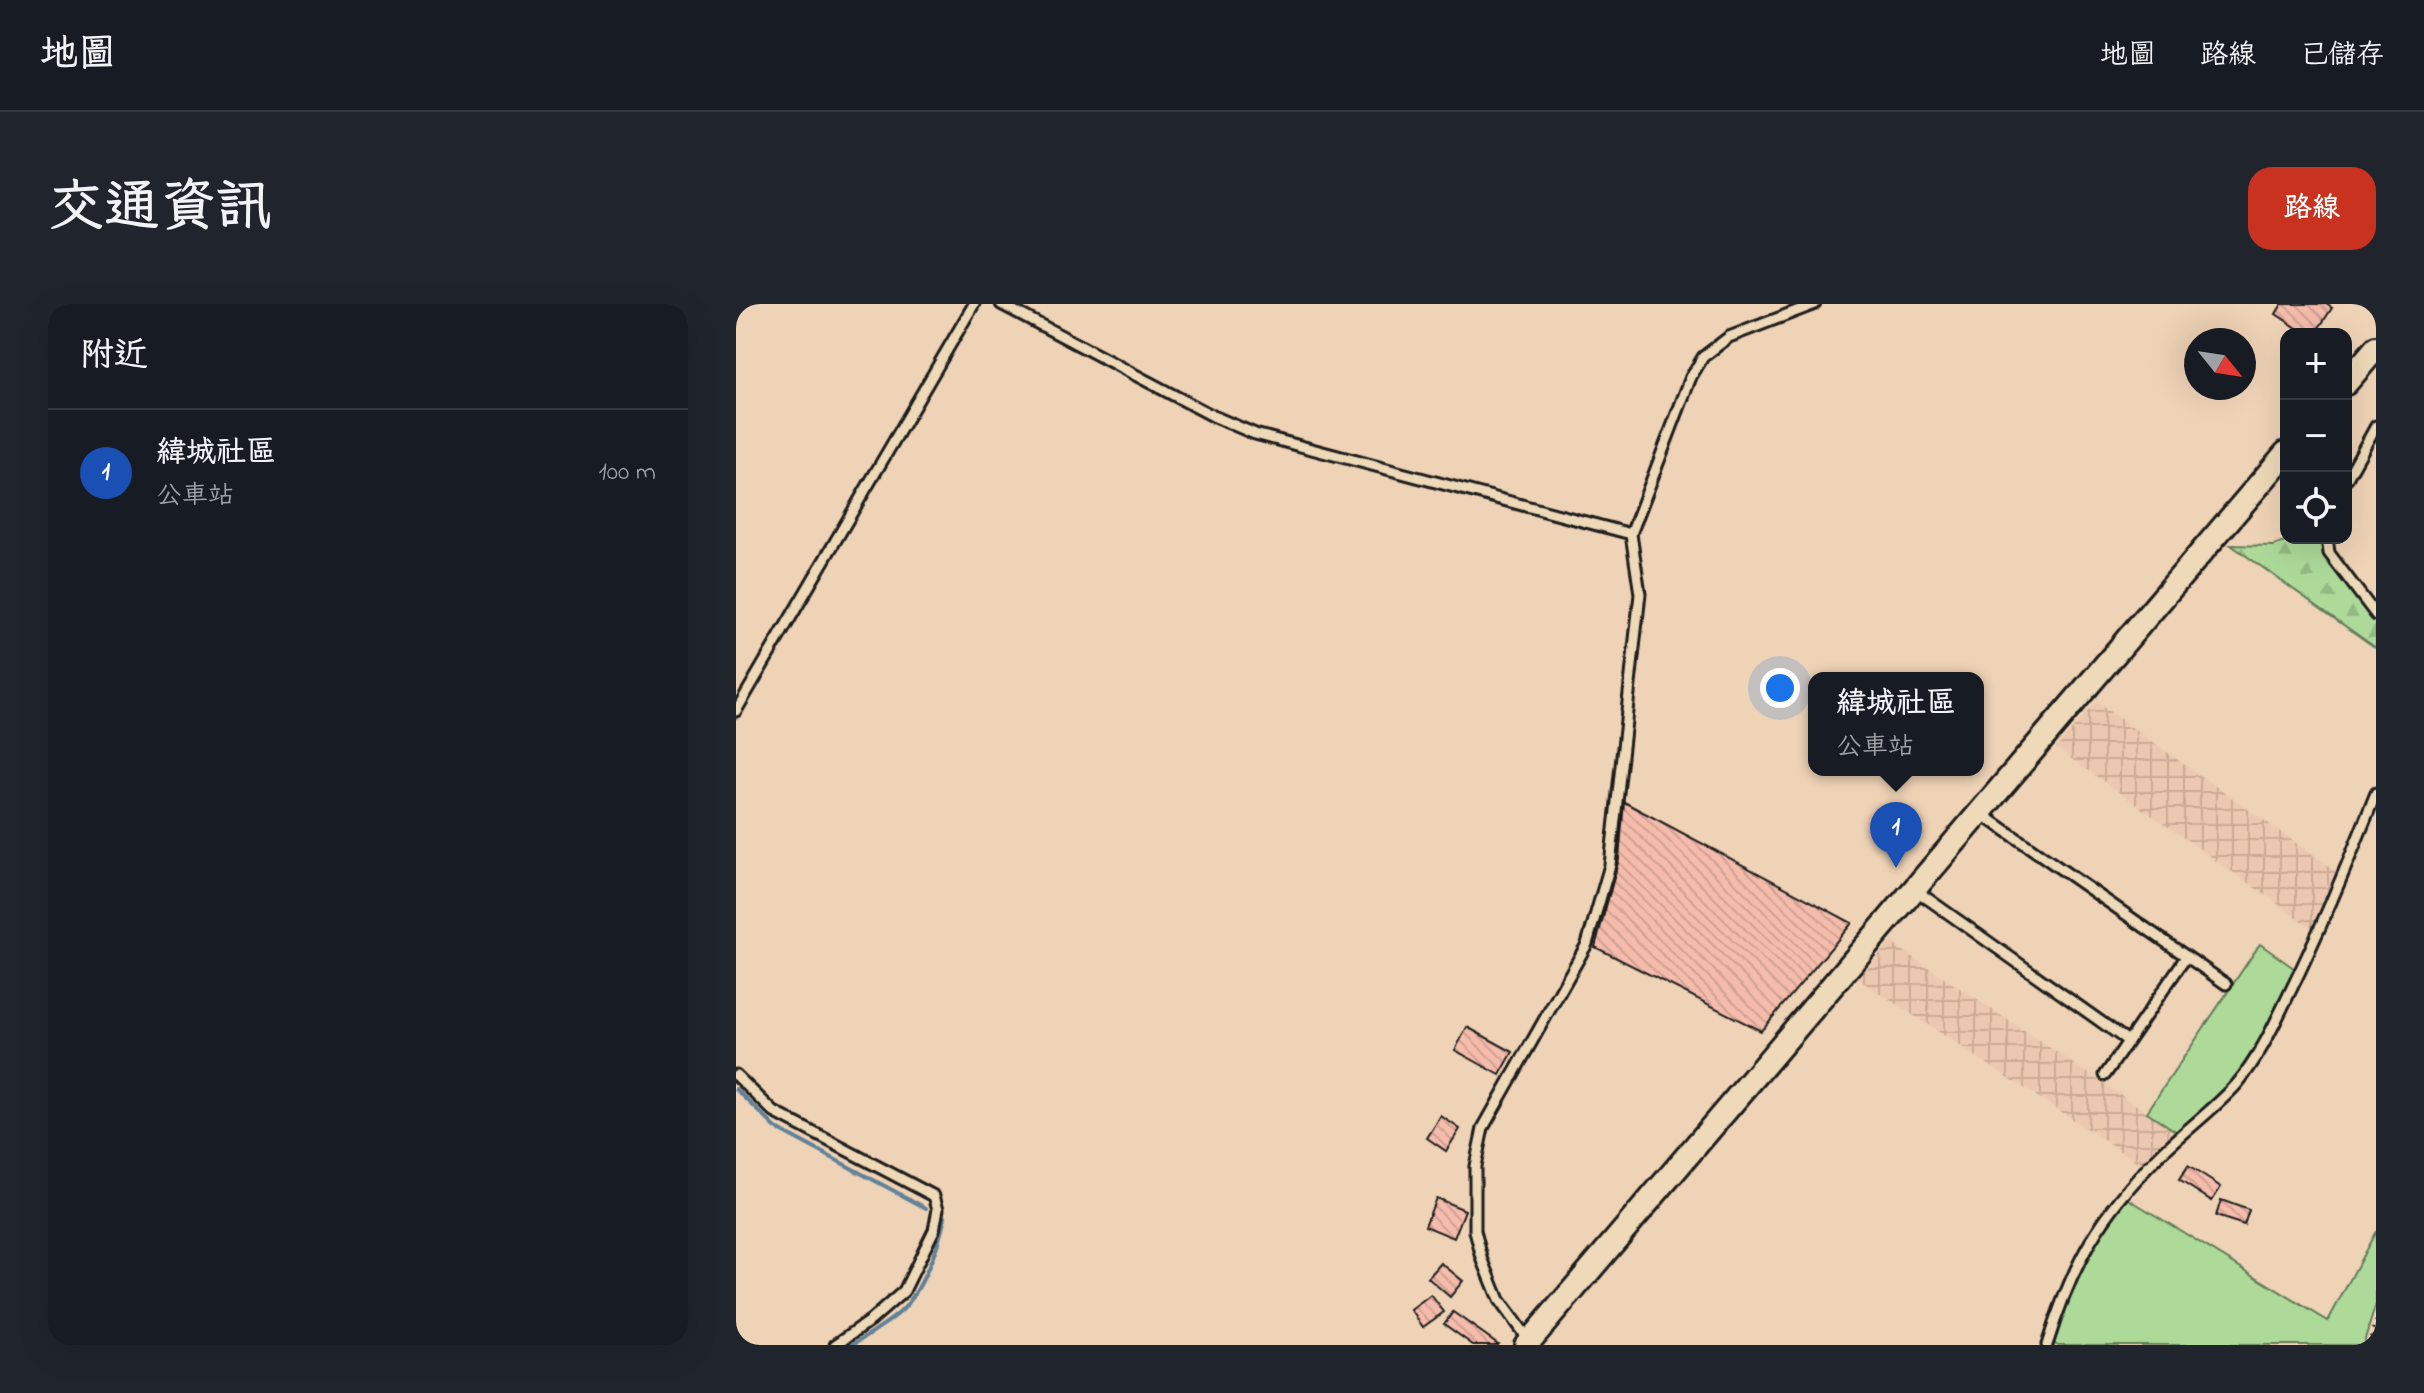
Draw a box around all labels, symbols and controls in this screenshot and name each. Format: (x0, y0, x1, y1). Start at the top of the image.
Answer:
text: 地圖 (40, 28, 116, 84)
text: 地圖 (2100, 36, 2156, 77)
text: 路線 (2200, 36, 2256, 77)
text: 已儲存 (2300, 36, 2384, 77)
button: 路線 (2248, 167, 2376, 250)
text: 交通資訊 (48, 170, 272, 251)
north arrow (2184, 328, 2256, 400)
map controls (2280, 328, 2352, 544)
button: + (2280, 328, 2352, 400)
text: 附近 (80, 332, 148, 382)
button: − (2280, 400, 2352, 472)
text: 緯城社區 (156, 432, 276, 476)
text: 1 (102, 454, 110, 492)
text: 100 m (599, 454, 656, 492)
button: locate (2280, 472, 2352, 544)
text: 公車站 (156, 478, 234, 516)
your location (1760, 668, 1800, 708)
popup (1808, 672, 1984, 776)
text: 緯城社區 (1836, 683, 1956, 727)
text: 公車站 (1836, 729, 1914, 767)
pin: 1 (1870, 802, 1922, 868)

